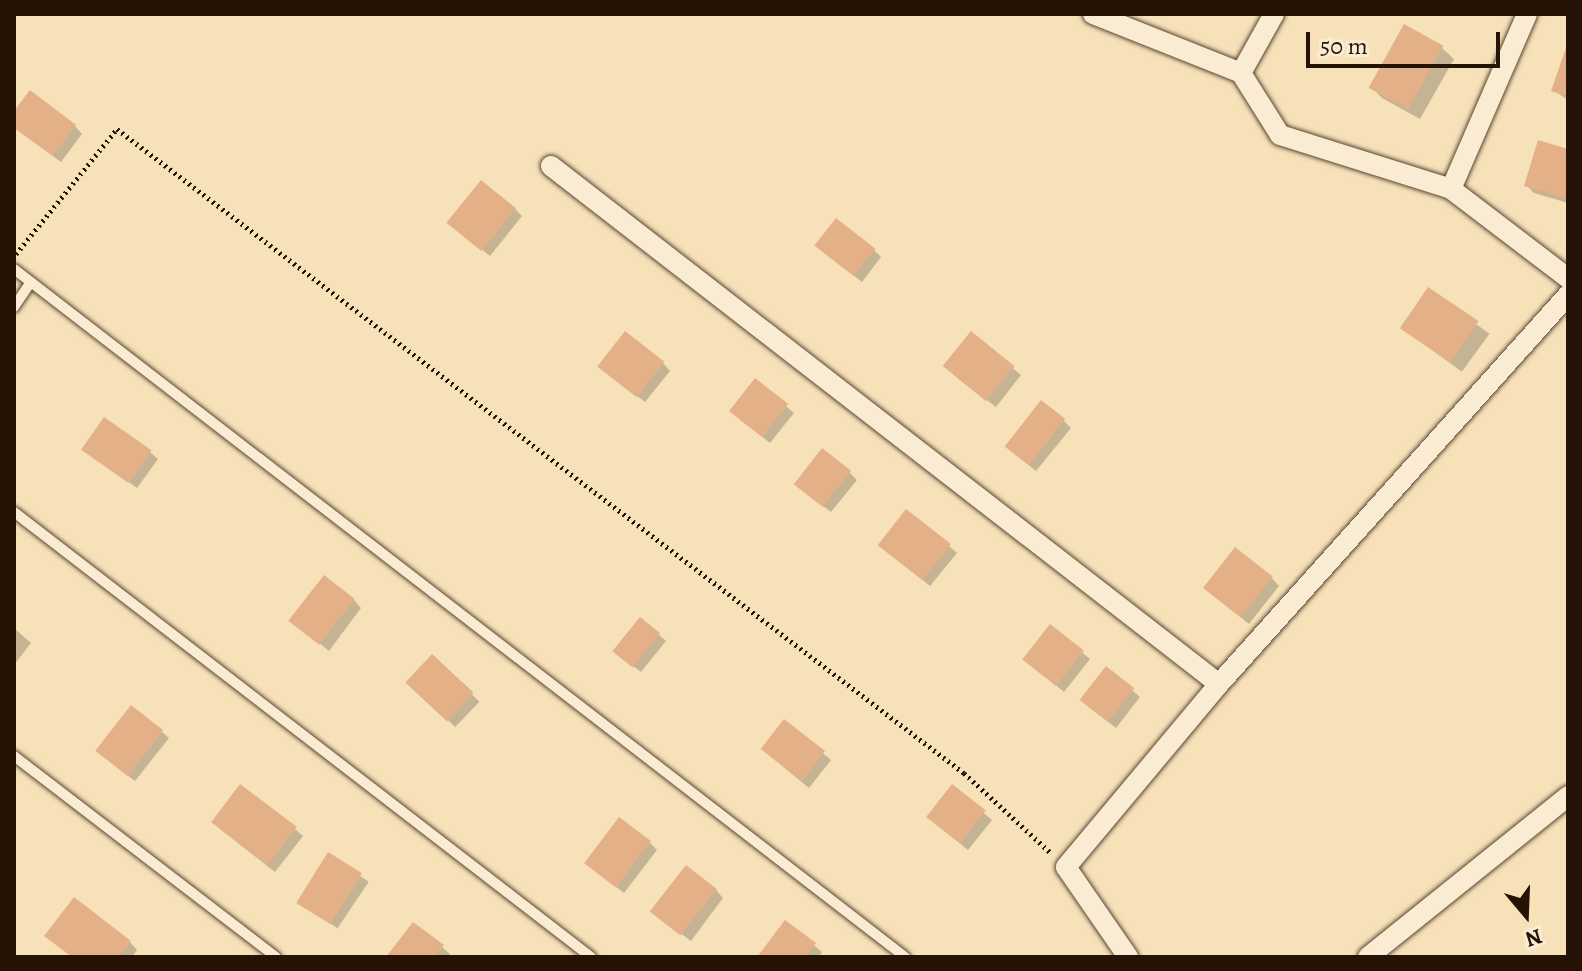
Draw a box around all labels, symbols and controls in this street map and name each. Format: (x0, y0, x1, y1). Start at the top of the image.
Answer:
scale bar (1310, 16, 1504, 66)
text: 50 m (1320, 30, 1368, 62)
north arrow (1486, 875, 1566, 955)
text: N (1521, 921, 1546, 954)

